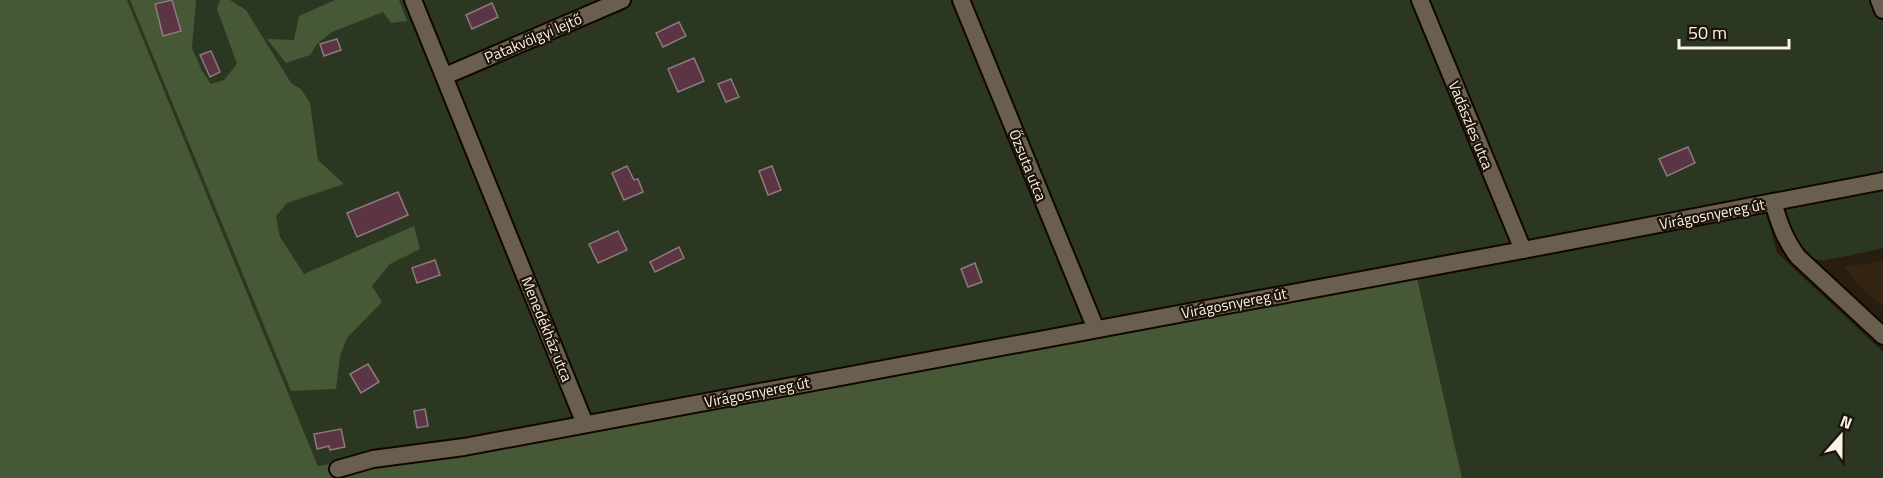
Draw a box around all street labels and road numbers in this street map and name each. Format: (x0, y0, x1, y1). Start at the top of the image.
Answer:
street label: Patakvölgyi lejtő (481, 7, 585, 69)
street label: Vadászles utca (1443, 77, 1499, 173)
street label: Őzsuta utca (1003, 126, 1053, 205)
street label: Virágosnyereg út (1657, 192, 1767, 235)
street label: Menedékház utca (515, 273, 579, 385)
street label: Virágosnyereg út (1179, 281, 1289, 324)
street label: Virágosnyereg út (702, 370, 812, 413)

